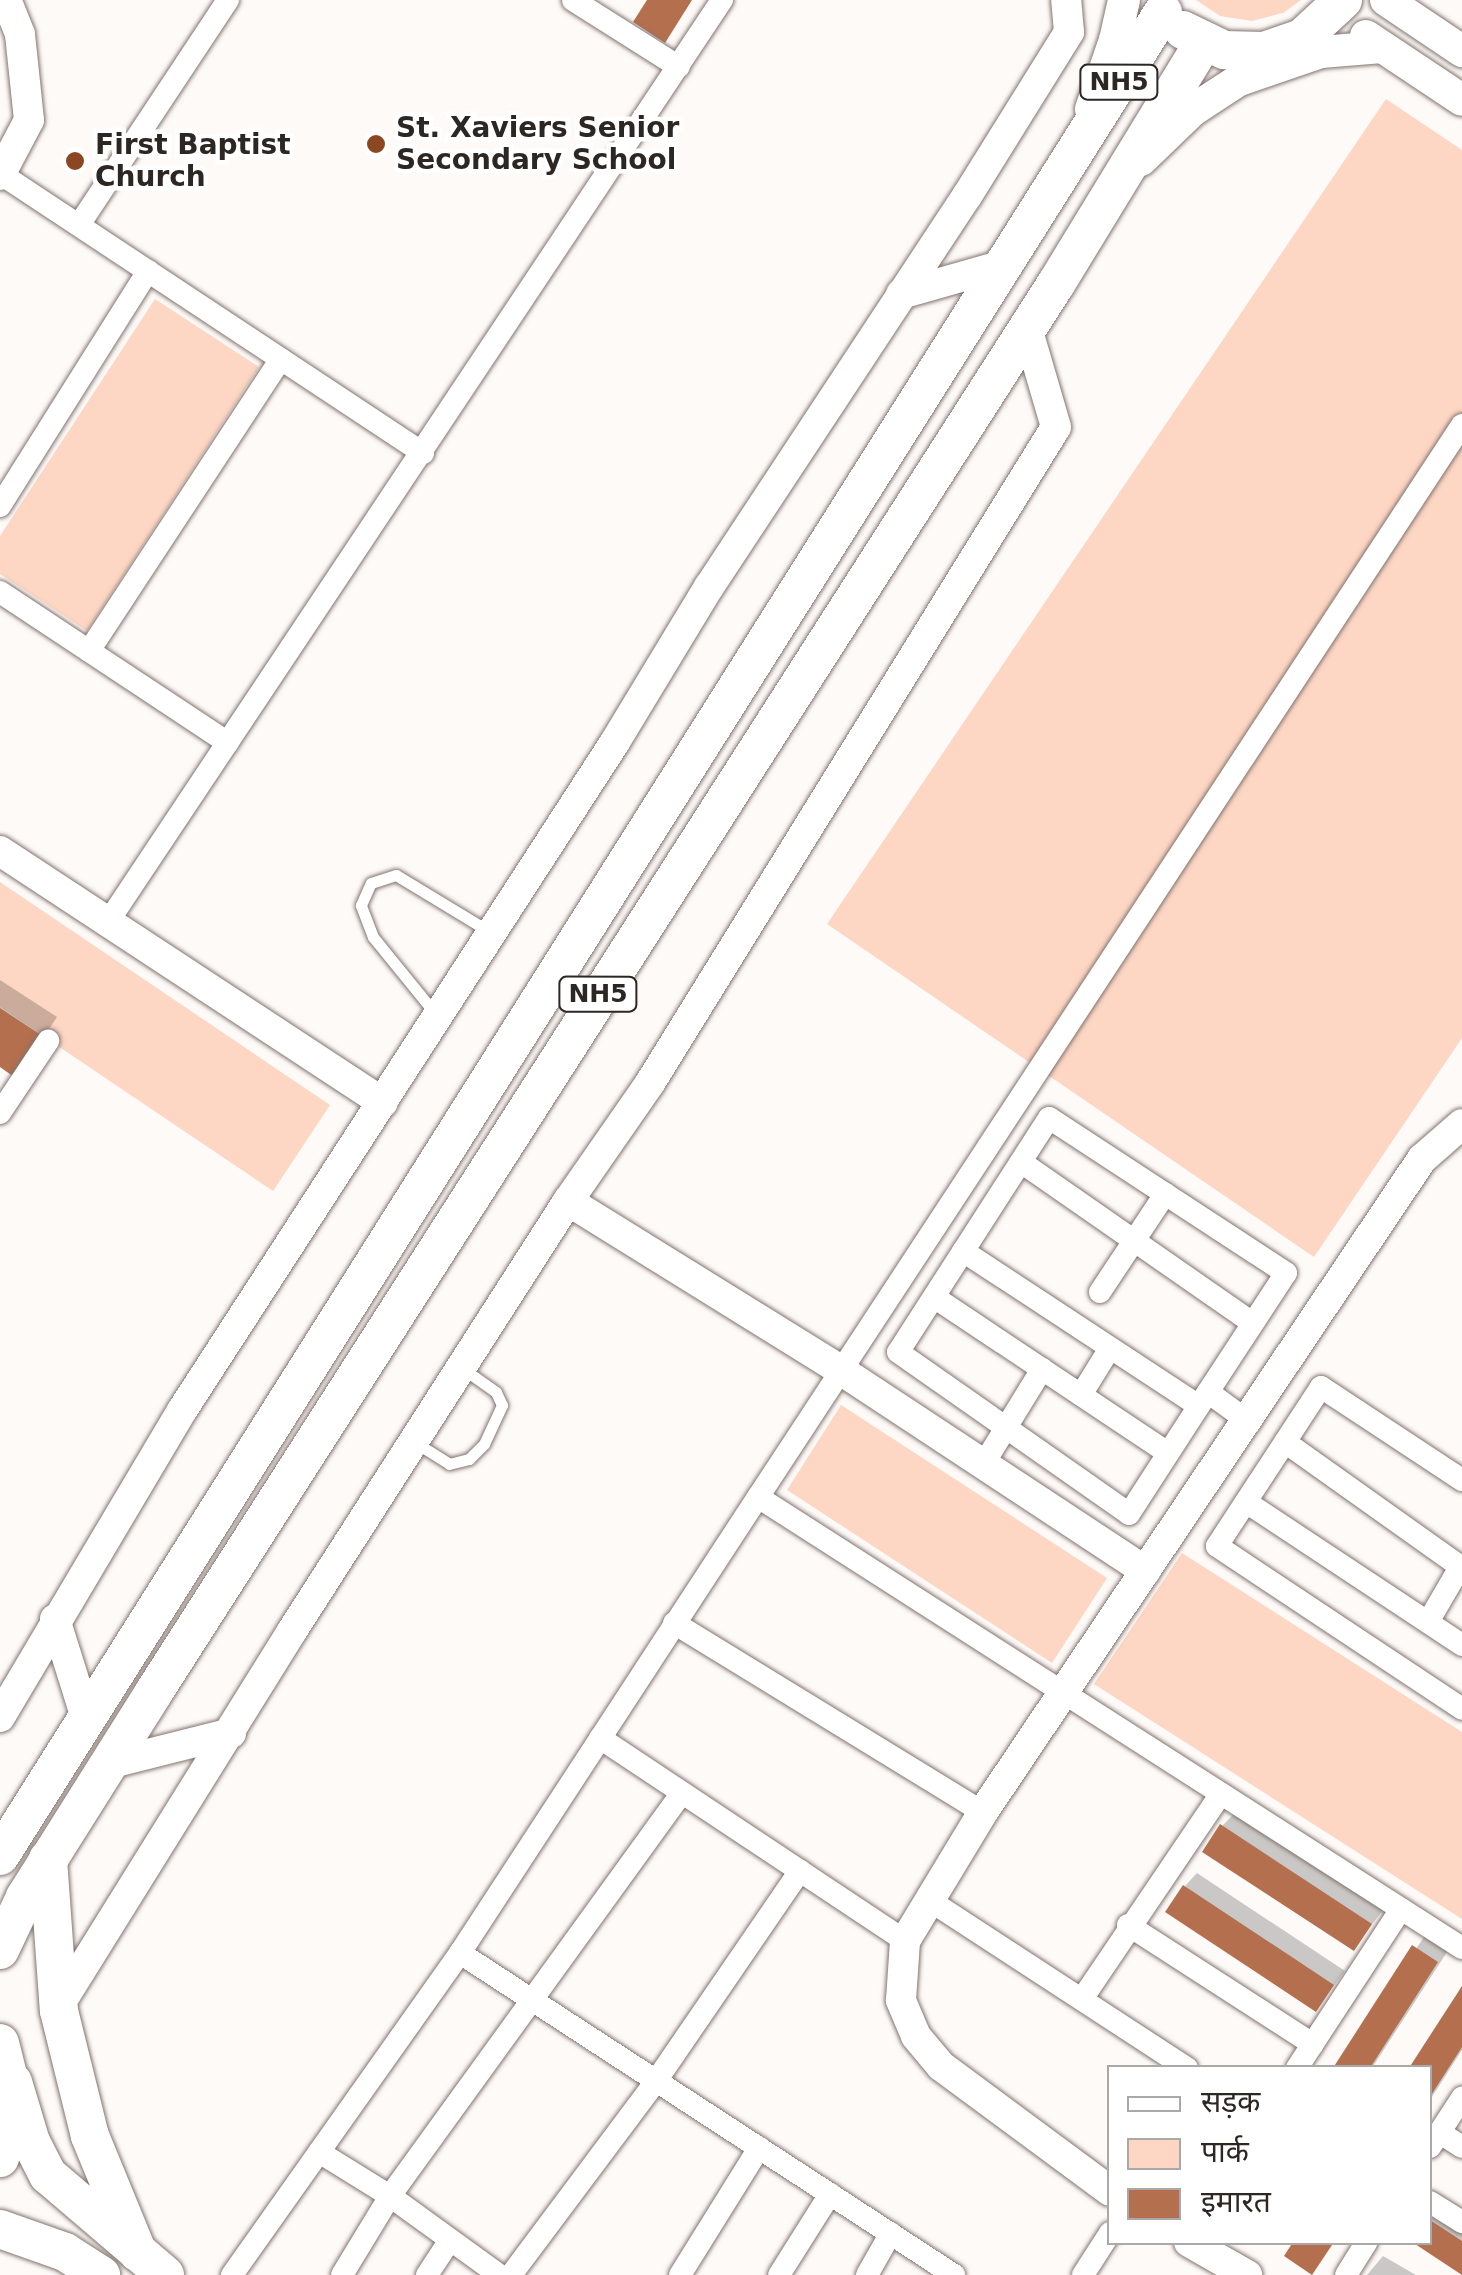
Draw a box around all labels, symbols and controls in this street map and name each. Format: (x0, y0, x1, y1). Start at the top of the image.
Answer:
road number: NH5 (1079, 62, 1159, 102)
place label: St. Xaviers Senior Secondary School (396, 111, 679, 177)
place label: First Baptist Church (95, 128, 291, 194)
marker: St. Xaviers Senior Secondary School (365, 133, 387, 155)
marker: First Baptist Church (64, 150, 86, 172)
road number: NH5 (558, 974, 638, 1014)
legend (1107, 2065, 1432, 2245)
text: सड़क (1201, 2084, 1260, 2119)
text: पार्क (1201, 2134, 1249, 2169)
text: इमारत (1201, 2184, 1271, 2219)

